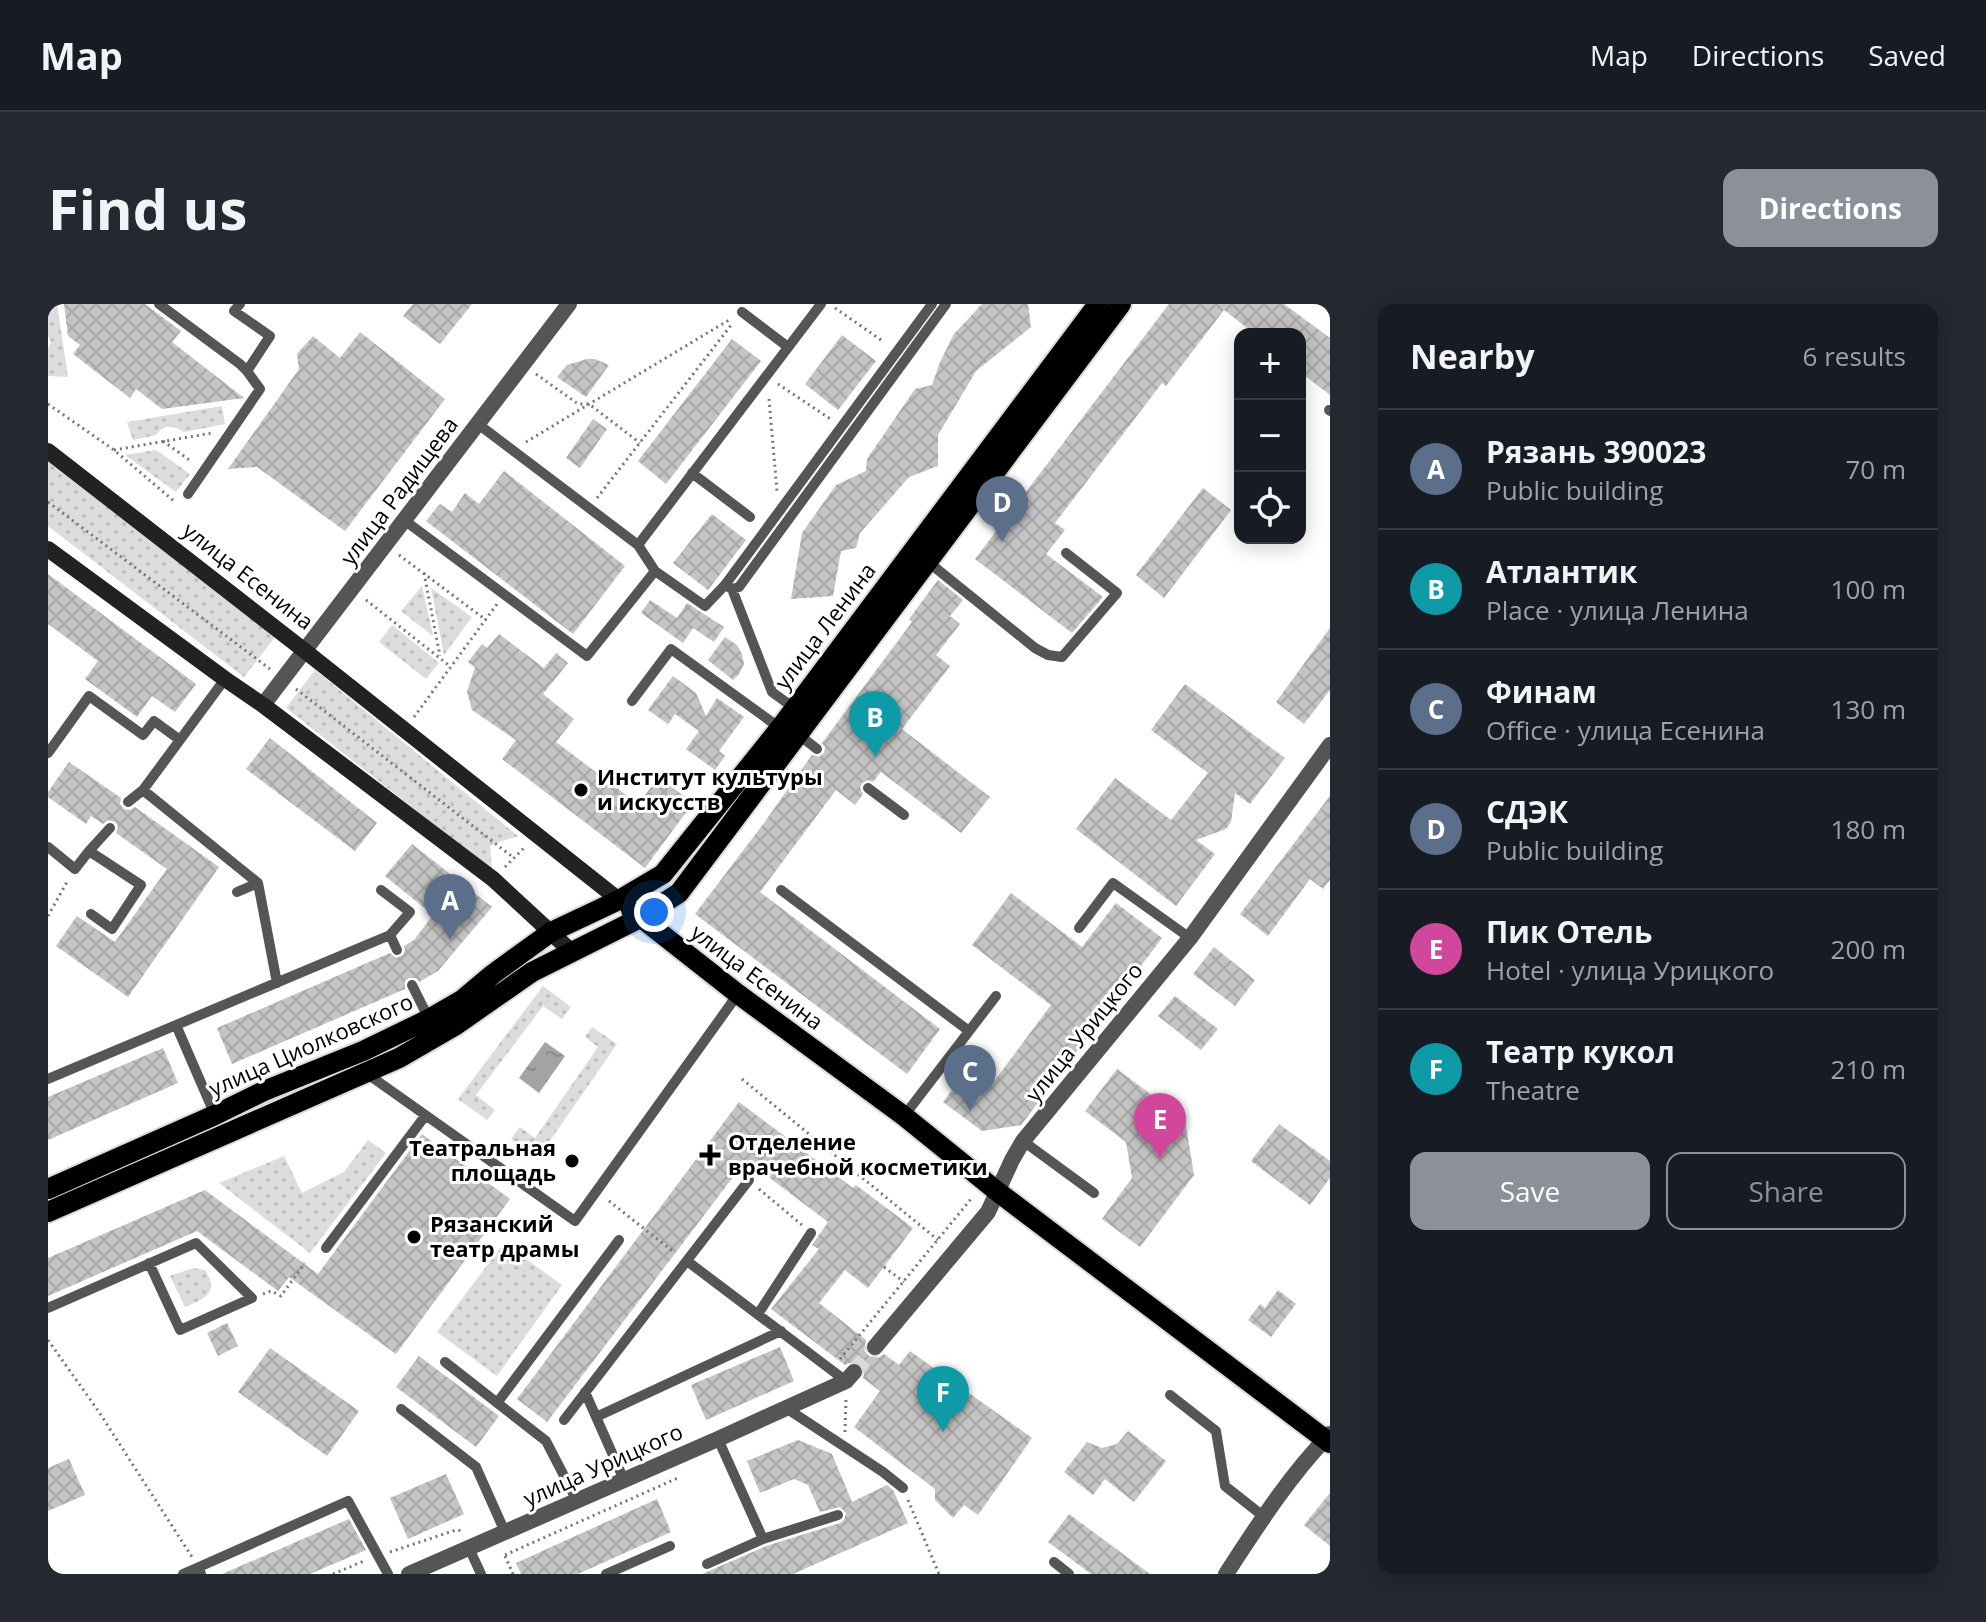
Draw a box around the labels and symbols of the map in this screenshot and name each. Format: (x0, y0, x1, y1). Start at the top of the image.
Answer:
street label: улица Радищева (333, 410, 464, 571)
pin: D (976, 476, 1028, 542)
street label: улица Есенина (177, 515, 320, 636)
street label: улица Ленина (767, 556, 882, 695)
pin: B (849, 691, 901, 757)
place label: Институт культуры и искусств (597, 761, 823, 816)
marker: Институт культуры и искусств (572, 781, 590, 799)
pin: A (424, 874, 476, 940)
your location (634, 892, 674, 932)
street label: улица Есенина (685, 917, 830, 1036)
street label: улица Урицкого (1018, 955, 1149, 1107)
street label: улица Циолковского (204, 986, 417, 1103)
pin: C (944, 1045, 996, 1111)
pin: E (1134, 1093, 1186, 1159)
place label: Отделение врачебной косметики (728, 1126, 988, 1181)
place label: Театральная площадь (409, 1132, 556, 1187)
marker: Отделение врачебной косметики (699, 1144, 721, 1166)
marker: Театральная площадь (563, 1152, 581, 1170)
place label: Рязанский театр драмы (430, 1208, 579, 1263)
marker: Рязанский театр драмы (405, 1228, 423, 1246)
pin: F (917, 1366, 969, 1432)
street label: улица Урицкого (518, 1416, 687, 1513)

